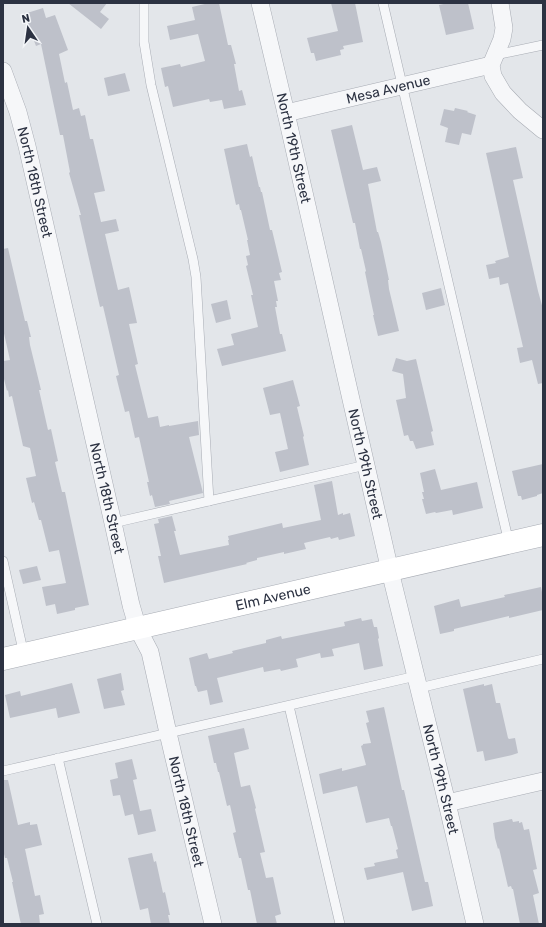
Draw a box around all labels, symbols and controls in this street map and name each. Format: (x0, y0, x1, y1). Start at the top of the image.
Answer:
north arrow (8, 8, 48, 48)
text: N (21, 12, 31, 26)
street label: Mesa Avenue (345, 71, 432, 108)
street label: North 19th Street (273, 91, 314, 206)
street label: North 18th Street (13, 125, 56, 240)
street label: North 19th Street (344, 407, 386, 522)
street label: North 18th Street (86, 441, 128, 556)
street label: Elm Avenue (234, 581, 312, 614)
street label: North 19th Street (419, 722, 462, 837)
street label: North 18th Street (165, 754, 207, 869)

